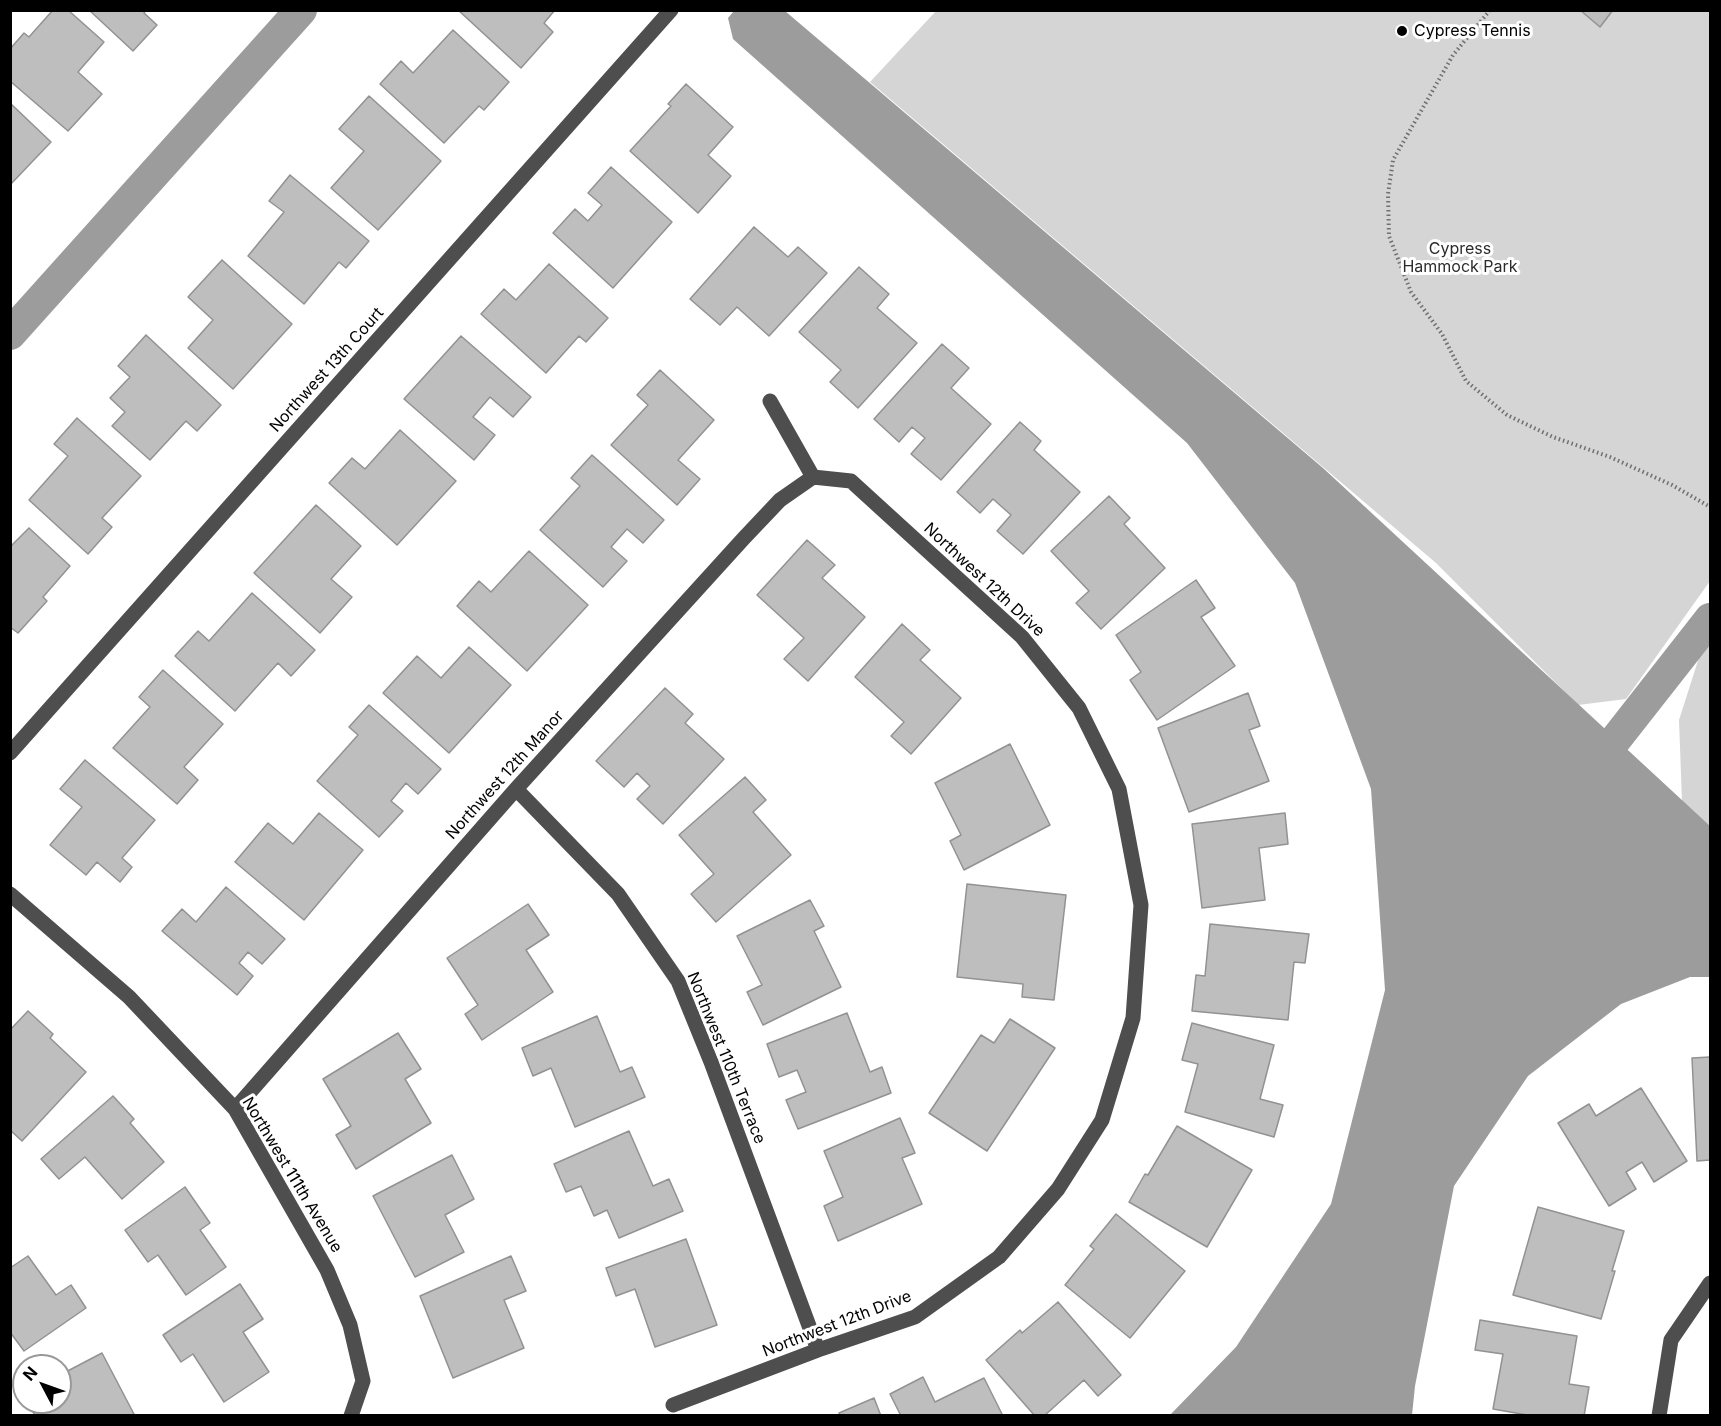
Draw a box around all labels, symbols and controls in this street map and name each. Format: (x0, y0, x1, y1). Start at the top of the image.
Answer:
place label: Cypress Tennis (1414, 21, 1531, 41)
marker: Cypress Tennis (1395, 24, 1409, 38)
park label: Cypress Hammock Park (1402, 239, 1518, 277)
street label: Northwest 13th Court (266, 304, 388, 436)
street label: Northwest 12th Drive (920, 519, 1048, 641)
street label: Northwest 12th Manor (442, 707, 568, 843)
street label: Northwest 110th Terrace (683, 969, 769, 1147)
street label: Northwest 111th Avenue (238, 1094, 346, 1256)
street label: Northwest 12th Drive (760, 1287, 914, 1361)
north arrow (12, 1354, 72, 1414)
text: N (18, 1362, 41, 1385)

